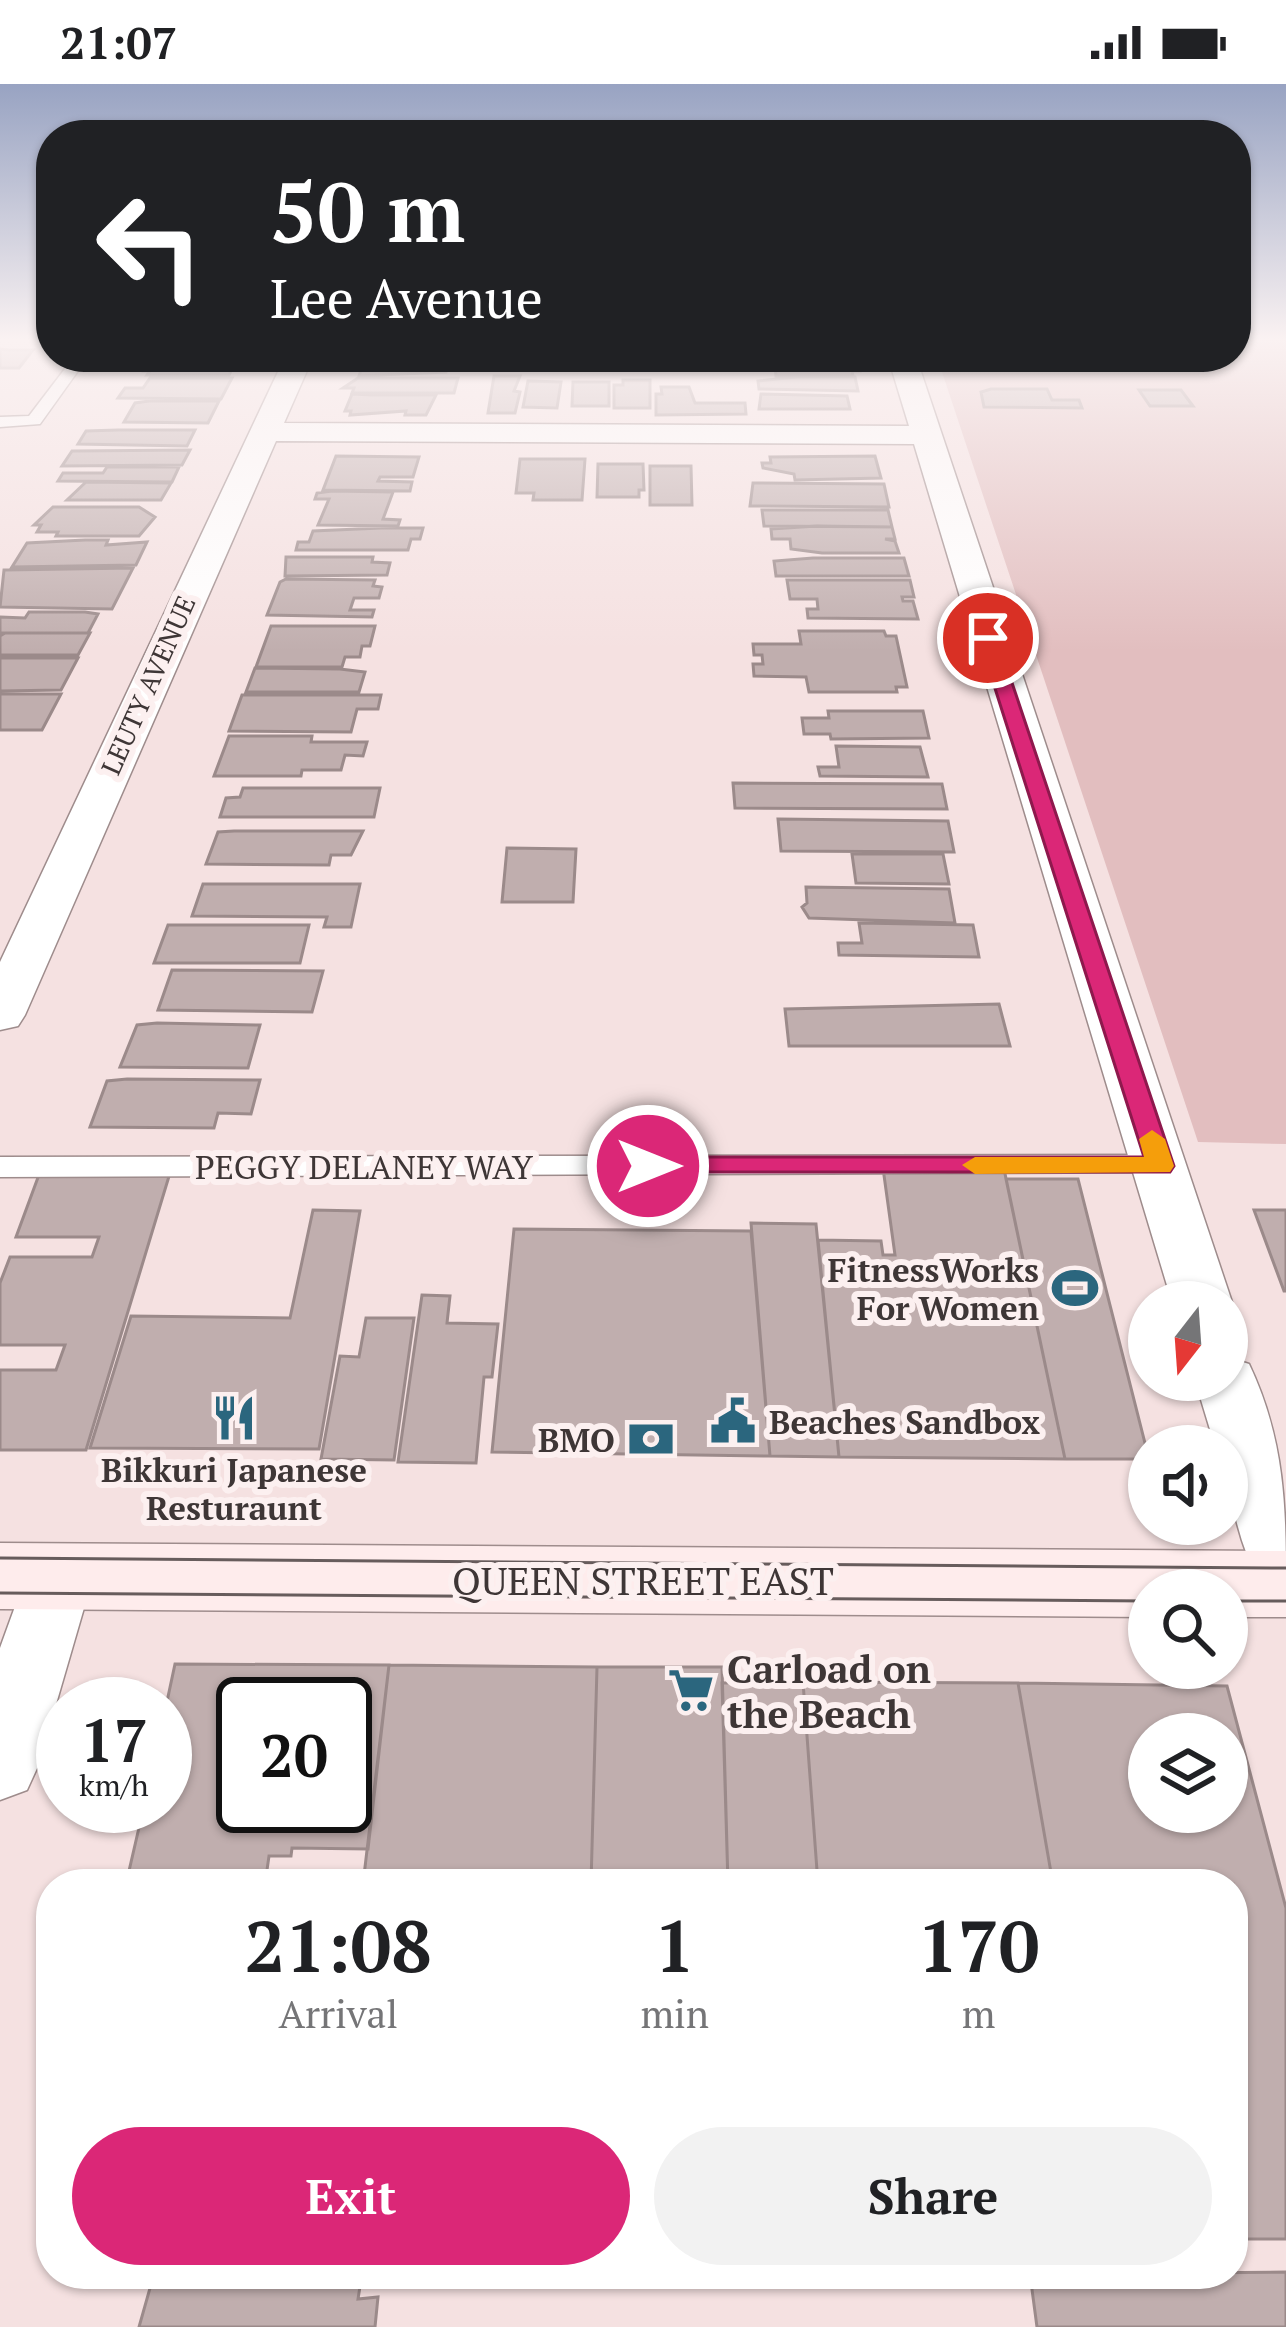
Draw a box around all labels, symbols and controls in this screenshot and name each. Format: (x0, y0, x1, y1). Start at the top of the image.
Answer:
text: 21:07 (60, 12, 177, 72)
text: 50 m (270, 155, 465, 266)
icon: left (72, 168, 228, 324)
text: Lee Avenue (270, 262, 543, 333)
pin (937, 587, 1039, 689)
street label: LEUTY AVENUE (92, 590, 204, 780)
icon: arrive (955, 605, 1021, 671)
position arrow (585, 1103, 711, 1229)
street label: PEGGY DELANEY WAY (195, 1145, 534, 1188)
place label: FitnessWorks For Women (828, 1248, 1039, 1329)
sports icon: FitnessWorks For Women (1050, 1263, 1100, 1313)
north arrow (1128, 1281, 1248, 1401)
map controls (1128, 1281, 1248, 1833)
restaurant icon: Bikkuri Japanese Resturaunt (209, 1393, 259, 1443)
public building icon: Beaches Sandbox (708, 1396, 758, 1446)
place label: Beaches Sandbox (769, 1400, 1040, 1443)
bank icon: BMO (626, 1414, 676, 1464)
place label: BMO (538, 1418, 615, 1461)
button: sound (1128, 1425, 1248, 1545)
place label: Bikkuri Japanese Resturaunt (101, 1448, 367, 1529)
street label: QUEEN STREET EAST (452, 1554, 834, 1606)
button: search (1128, 1569, 1248, 1689)
place label: Carload on the Beach (727, 1642, 931, 1739)
supermarket icon: Carload on the Beach (666, 1665, 716, 1715)
speed limit sign: 20 (216, 1677, 372, 1833)
text: 17 (80, 1700, 148, 1779)
button: layers (1128, 1713, 1248, 1833)
text: km/h (79, 1765, 149, 1805)
text: 21:08 (244, 1897, 432, 1993)
text: 1 (654, 1897, 695, 1993)
text: 170 (917, 1897, 1039, 1993)
text: Arrival (278, 1987, 398, 2039)
text: min (640, 1987, 709, 2039)
text: m (962, 1987, 995, 2039)
button: Exit (72, 2127, 630, 2265)
button: Share (654, 2127, 1212, 2265)

